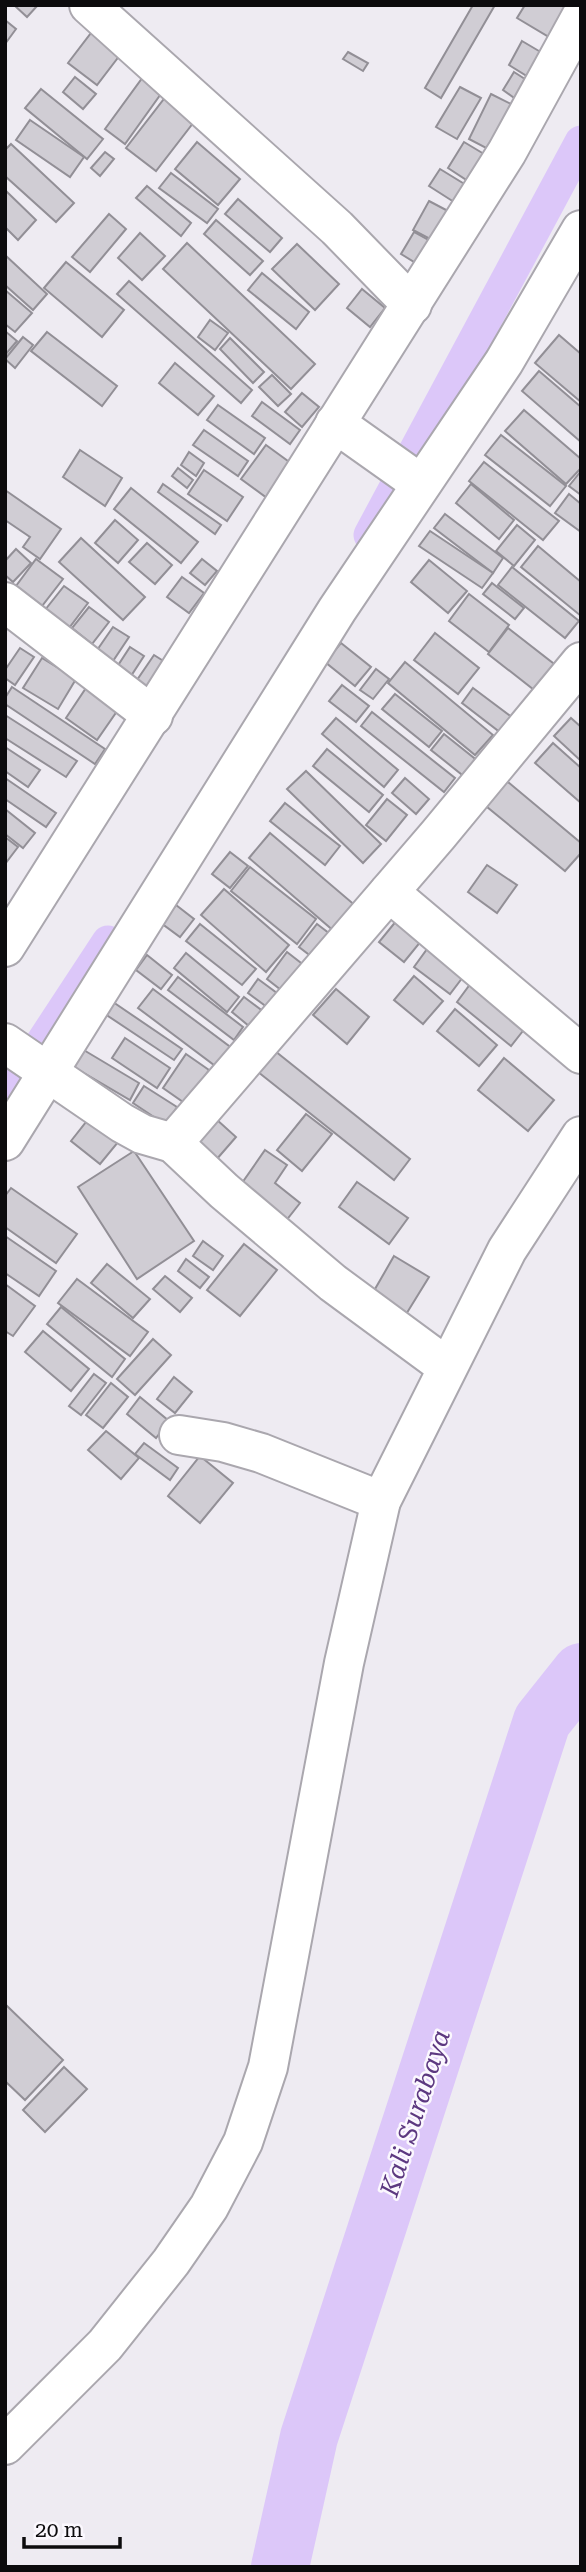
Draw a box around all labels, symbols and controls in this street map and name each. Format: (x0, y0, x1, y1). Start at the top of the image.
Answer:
water label: Kali Surabaya (374, 2026, 456, 2201)
scale bar (24, 2506, 121, 2550)
text: 20 m (35, 2518, 83, 2542)

